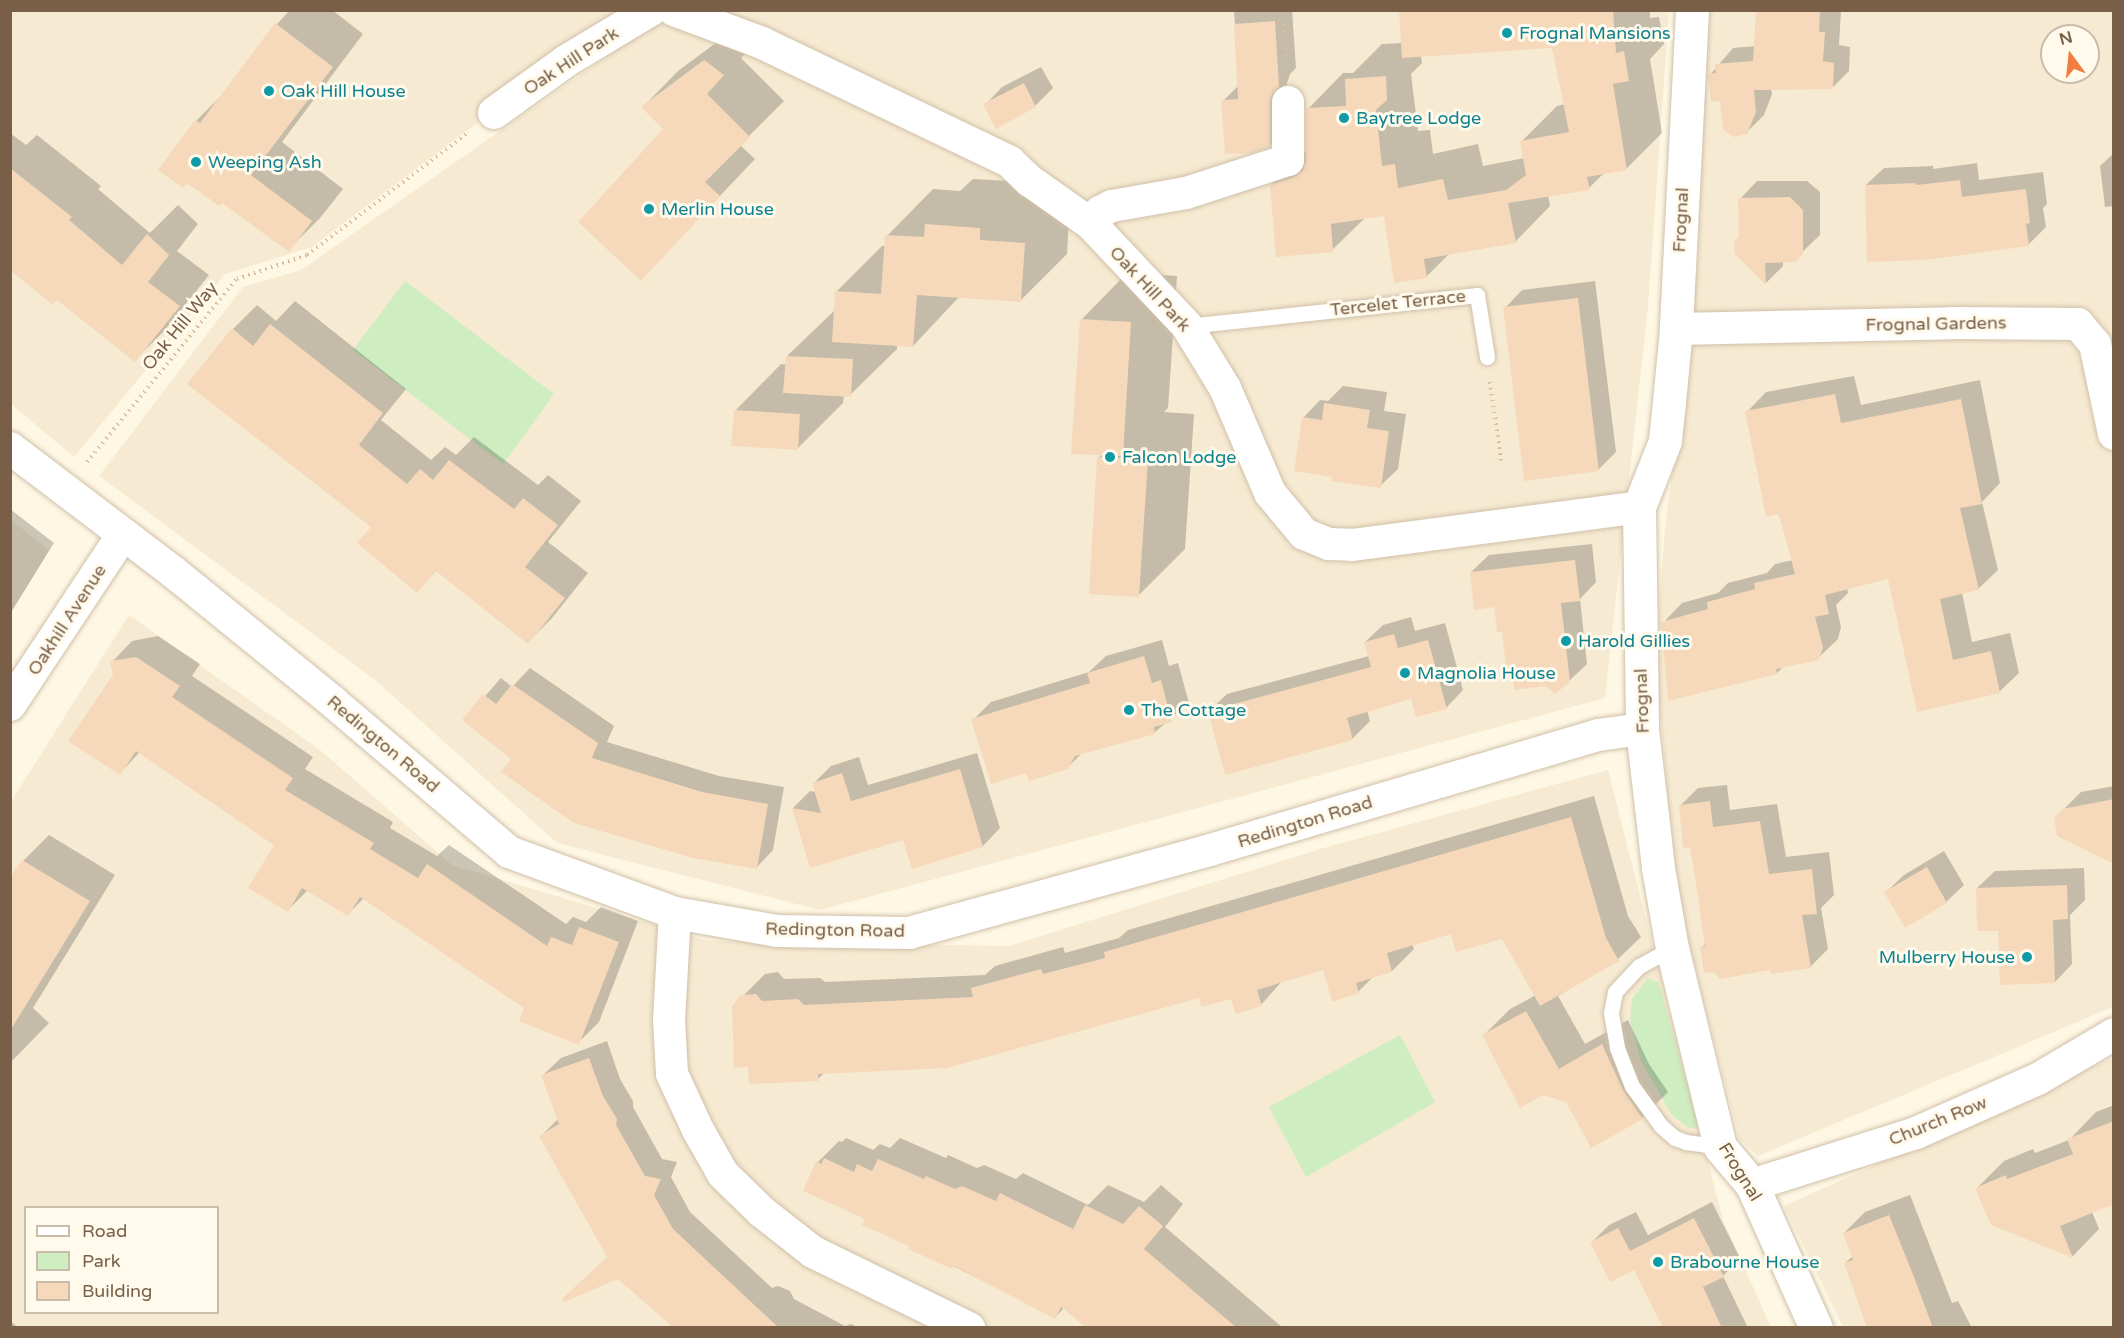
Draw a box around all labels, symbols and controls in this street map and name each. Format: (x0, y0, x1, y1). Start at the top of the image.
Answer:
street label: Oak Hill Park (519, 22, 623, 100)
place label: Frognal Mansions (1519, 22, 1671, 44)
north arrow (2040, 24, 2100, 84)
marker: Frognal Mansions (1500, 26, 1514, 40)
text: N (2057, 27, 2075, 50)
place label: Oak Hill House (281, 80, 406, 102)
marker: Oak Hill House (262, 84, 276, 98)
place label: Baytree Lodge (1356, 107, 1481, 129)
marker: Baytree Lodge (1337, 111, 1351, 125)
place label: Weeping Ash (208, 151, 322, 173)
marker: Weeping Ash (189, 155, 203, 169)
street label: Frognal (1669, 187, 1693, 253)
place label: Merlin House (661, 198, 774, 220)
marker: Merlin House (642, 202, 656, 216)
street label: Oak Hill Park (1105, 242, 1195, 336)
street label: Oak Hill Way (138, 277, 222, 375)
street label: Tercelet Terrace (1329, 285, 1467, 321)
street label: Frognal Gardens (1865, 312, 2007, 336)
place label: Falcon Lodge (1122, 446, 1236, 468)
marker: Falcon Lodge (1103, 450, 1117, 464)
street label: Oakhill Avenue (23, 560, 111, 680)
place label: Harold Gillies (1578, 630, 1690, 652)
marker: Harold Gillies (1559, 634, 1573, 648)
place label: Magnolia House (1417, 662, 1556, 684)
marker: Magnolia House (1398, 666, 1412, 680)
street label: Frognal (1630, 668, 1654, 734)
street label: Redington Road (323, 691, 443, 797)
place label: The Cottage (1141, 699, 1246, 721)
marker: The Cottage (1122, 703, 1136, 717)
street label: Redington Road (1235, 791, 1375, 853)
street label: Redington Road (765, 918, 905, 942)
place label: Mulberry House (1879, 946, 2015, 968)
marker: Mulberry House (2020, 950, 2034, 964)
street label: Church Row (1886, 1091, 1990, 1151)
street label: Frognal (1714, 1139, 1766, 1205)
legend (24, 1206, 219, 1314)
text: Road (82, 1220, 127, 1242)
text: Park (82, 1250, 120, 1272)
place label: Brabourne House (1670, 1251, 1819, 1273)
marker: Brabourne House (1651, 1255, 1665, 1269)
text: Building (82, 1280, 152, 1302)

